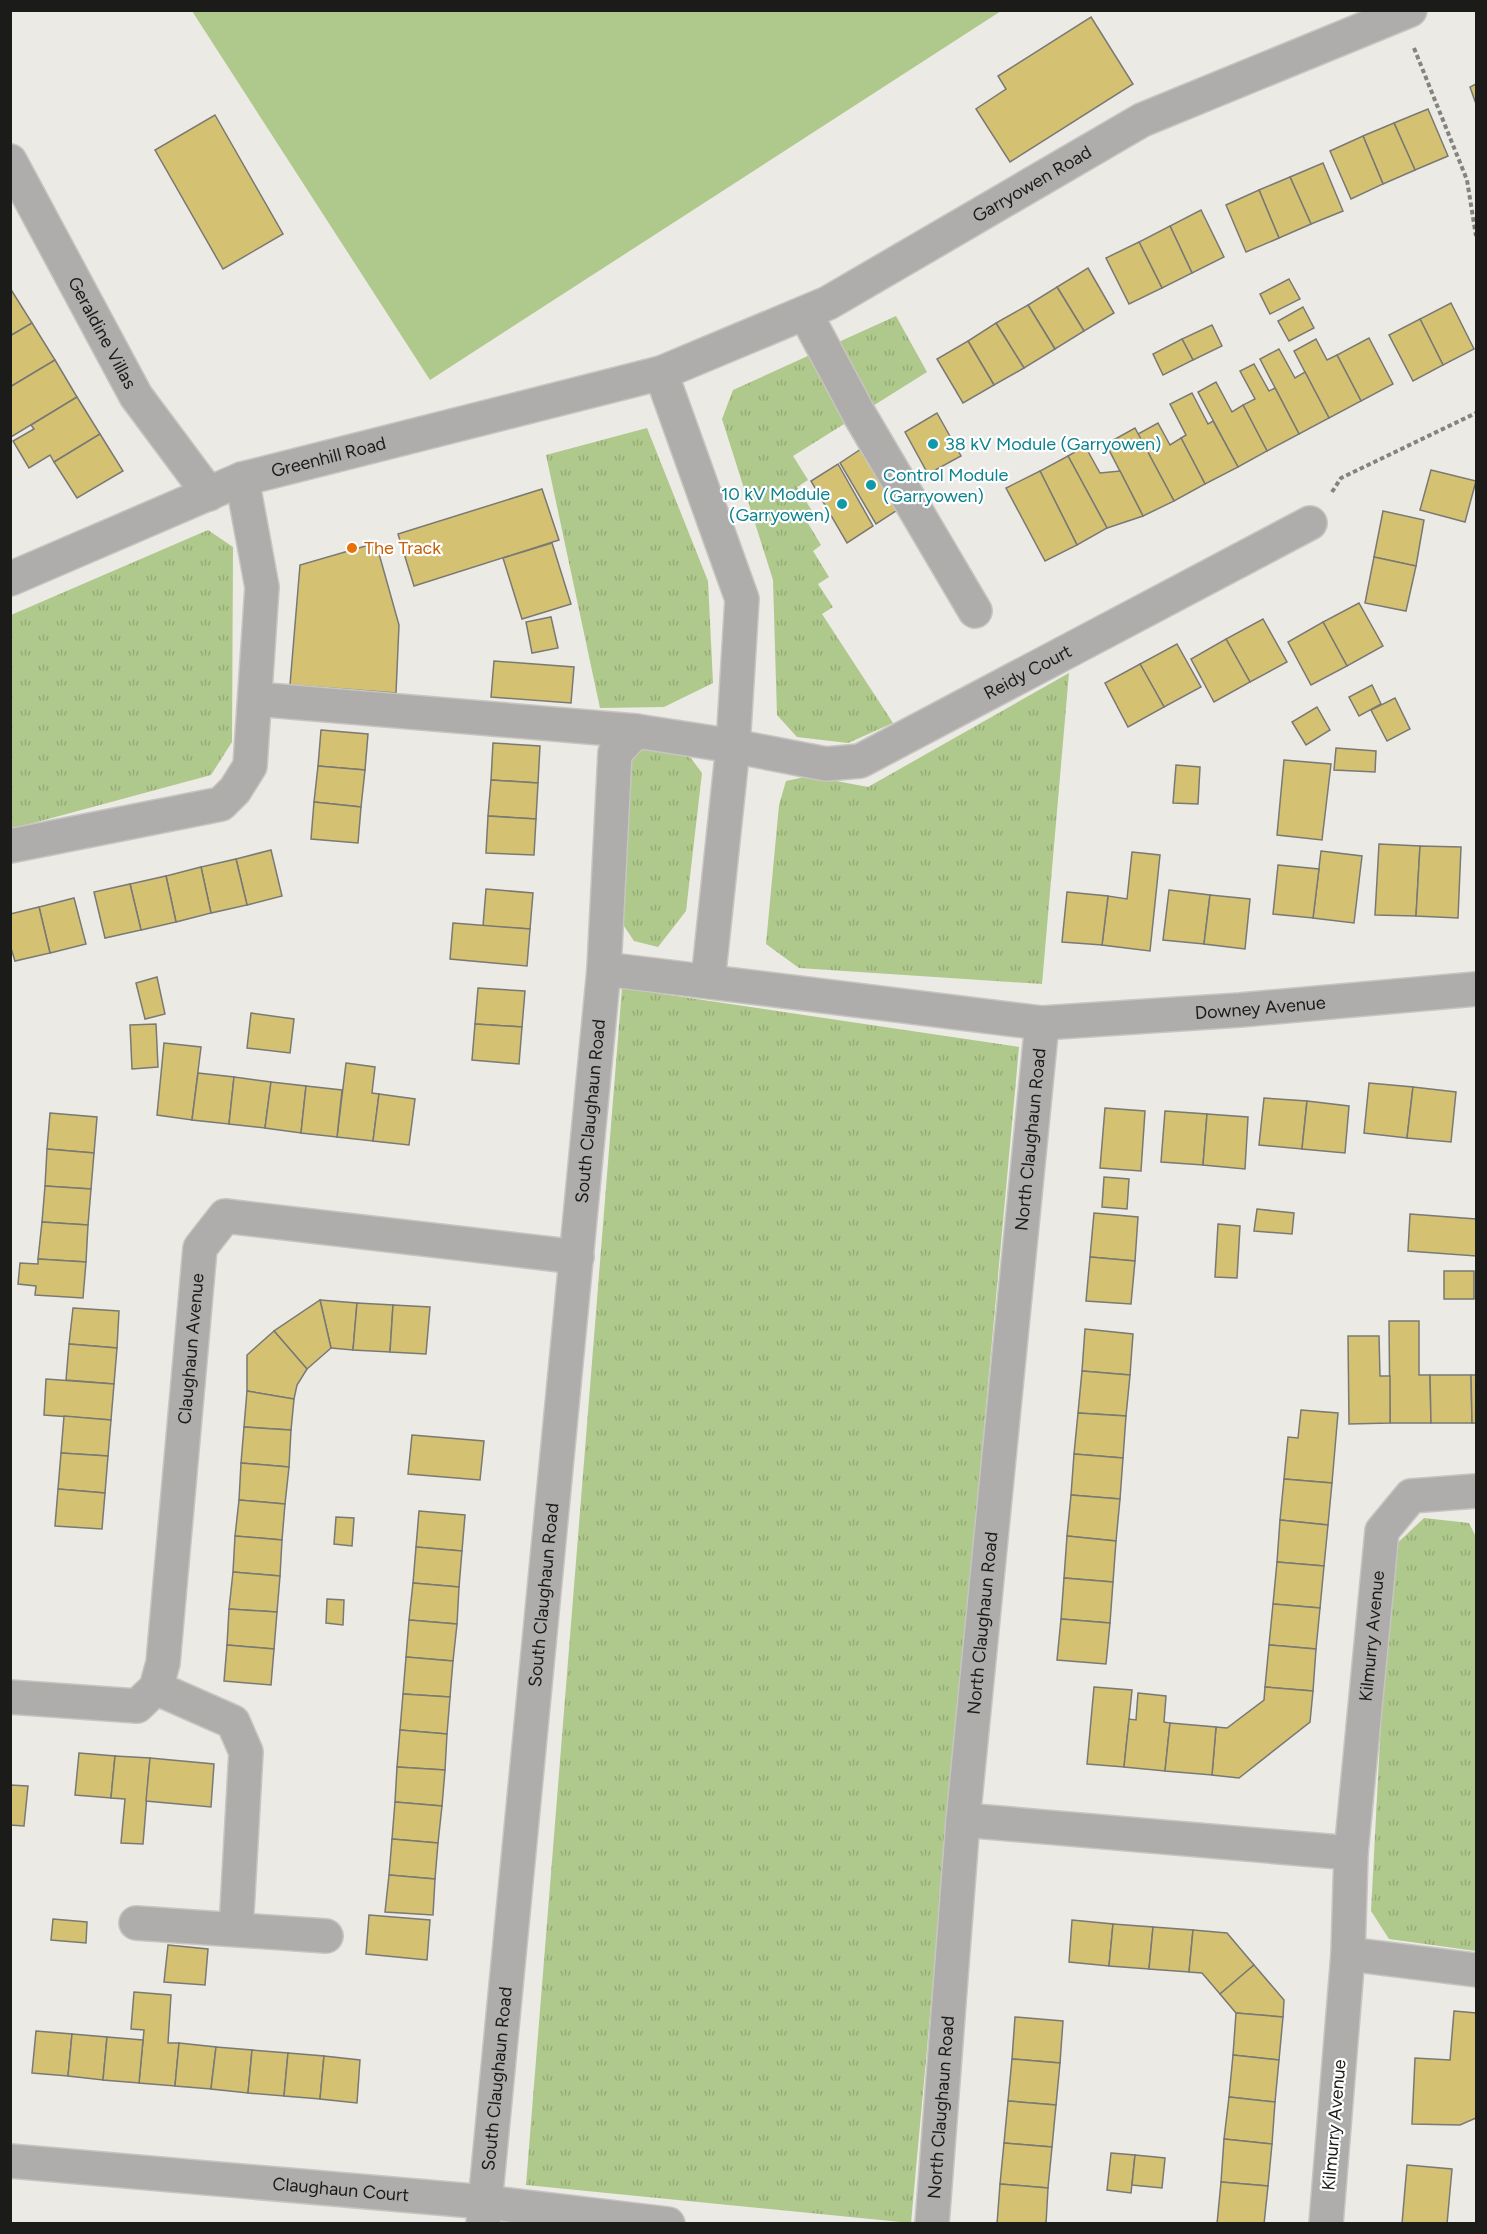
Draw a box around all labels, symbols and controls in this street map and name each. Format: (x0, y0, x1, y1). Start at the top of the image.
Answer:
street label: Garryowen Road (968, 141, 1096, 227)
street label: Geraldine Villas (63, 273, 141, 393)
street label: Greenhill Road (269, 432, 388, 482)
place label: 38 kV Module (Garryowen) (945, 433, 1161, 455)
marker: 38 kV Module (Garryowen) (926, 437, 940, 451)
place label: Control Module (Garryowen) (883, 464, 1008, 507)
marker: Control Module (Garryowen) (864, 478, 878, 492)
place label: 10 kV Module (Garryowen) (721, 483, 830, 526)
marker: 10 kV Module (Garryowen) (835, 497, 849, 511)
place label: The Track (364, 537, 441, 559)
marker: The Track (345, 541, 359, 555)
street label: Reidy Court (980, 640, 1076, 704)
street label: Downey Avenue (1194, 991, 1327, 1024)
street label: South Claughaun Road (570, 1018, 610, 1204)
street label: North Claughaun Road (1010, 1047, 1050, 1232)
street label: Claughaun Avenue (173, 1272, 209, 1425)
street label: South Claughaun Road (524, 1502, 563, 1688)
street label: North Claughaun Road (962, 1531, 1003, 1716)
street label: Kilmurry Avenue (1355, 1569, 1389, 1703)
street label: South Claughaun Road (477, 1986, 517, 2172)
street label: North Claughaun Road (923, 2015, 959, 2200)
street label: Kilmurry Avenue (1317, 2058, 1351, 2191)
street label: Claughaun Court (272, 2173, 410, 2206)

